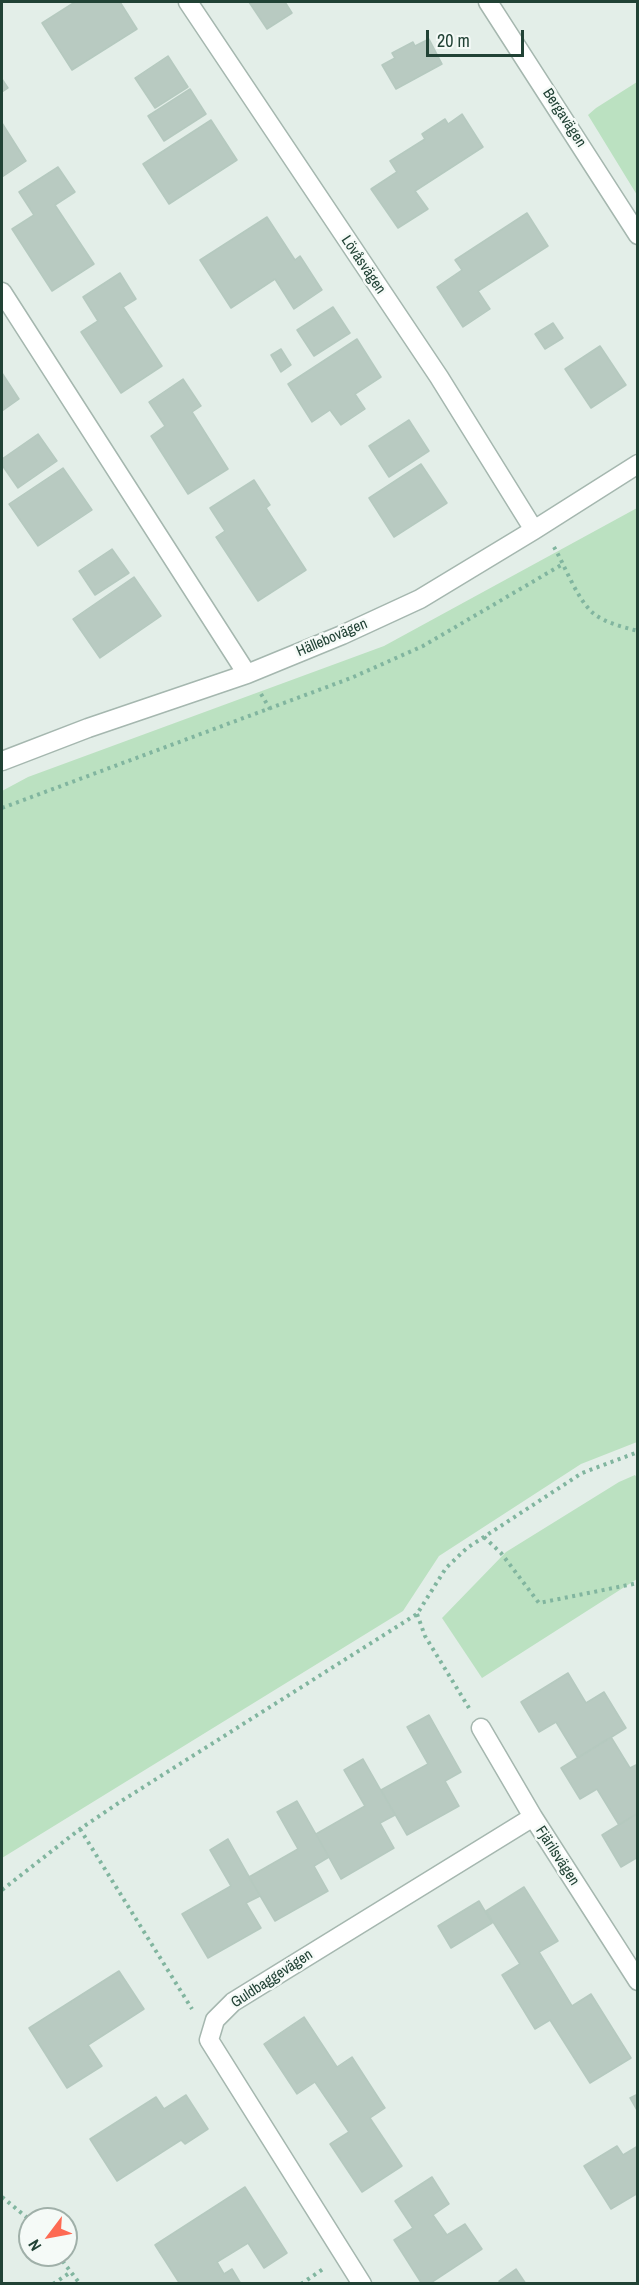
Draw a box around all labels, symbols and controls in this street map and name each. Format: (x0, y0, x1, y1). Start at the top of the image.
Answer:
scale bar (429, 18, 526, 56)
text: 20 m (437, 28, 470, 53)
street label: Bergavägen (538, 85, 590, 151)
street label: Lövåsvägen (337, 232, 389, 298)
street label: Hällebovägen (294, 615, 370, 661)
street label: Fjärilsvägen (531, 1823, 583, 1889)
street label: Guldbaggevägen (228, 1946, 316, 2012)
north arrow (18, 2207, 78, 2267)
text: N (23, 2236, 46, 2255)

